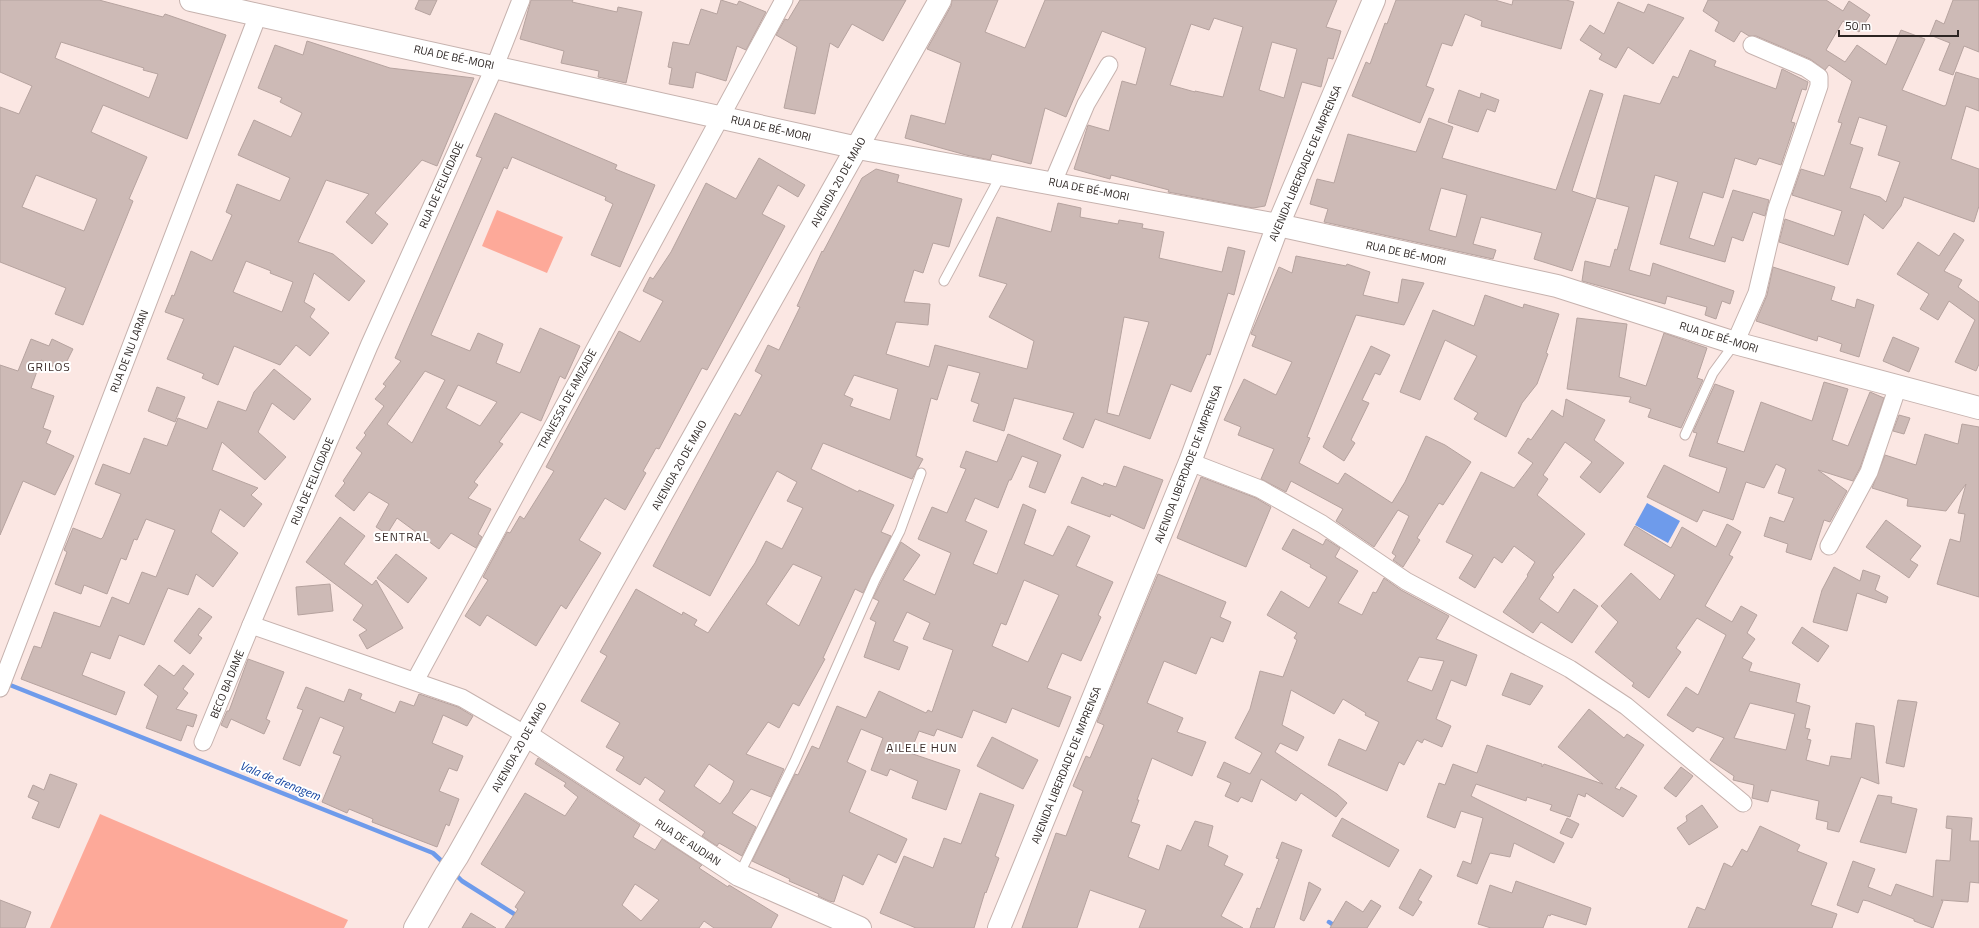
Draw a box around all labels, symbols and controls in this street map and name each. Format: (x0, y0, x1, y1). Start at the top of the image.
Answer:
scale bar (1839, 12, 1958, 38)
text: 50 m (1845, 16, 1871, 35)
street label: RUA DE BÉ-MORI (412, 41, 496, 73)
street label: AVENIDA LIBERDADE DE IMPRENSA (1265, 82, 1345, 244)
street label: RUA DE BÉ-MORI (729, 111, 813, 145)
street label: AVENIDA 20 DE MAIO (807, 134, 869, 230)
street label: RUA DE FELICIDADE (415, 139, 467, 231)
street label: RUA DE BÉ-MORI (1047, 173, 1131, 205)
street label: RUA DE BÉ-MORI (1364, 237, 1448, 269)
street label: RUA DE NU LARAN (106, 307, 152, 395)
street label: RUA DE BÉ-MORI (1678, 317, 1760, 357)
street label: TRAVESSA DE AMIZADE (534, 346, 600, 452)
district label: GRILOS (27, 357, 71, 376)
street label: AVENIDA LIBERDADE DE IMPRENSA (1150, 382, 1226, 545)
street label: AVENIDA 20 DE MAIO (648, 417, 710, 513)
street label: RUA DE FELICIDADE (286, 435, 338, 527)
district label: SENTRAL (375, 527, 429, 546)
street label: BECO BA DAME (206, 647, 248, 721)
street label: AVENIDA LIBERDADE DE IMPRENSA (1027, 684, 1105, 846)
street label: AVENIDA 20 DE MAIO (488, 699, 550, 795)
district label: AILELE HUN (886, 738, 958, 757)
water label: Vala de drenagem (237, 756, 324, 806)
street label: RUA DE AUDIAN (652, 815, 724, 869)

